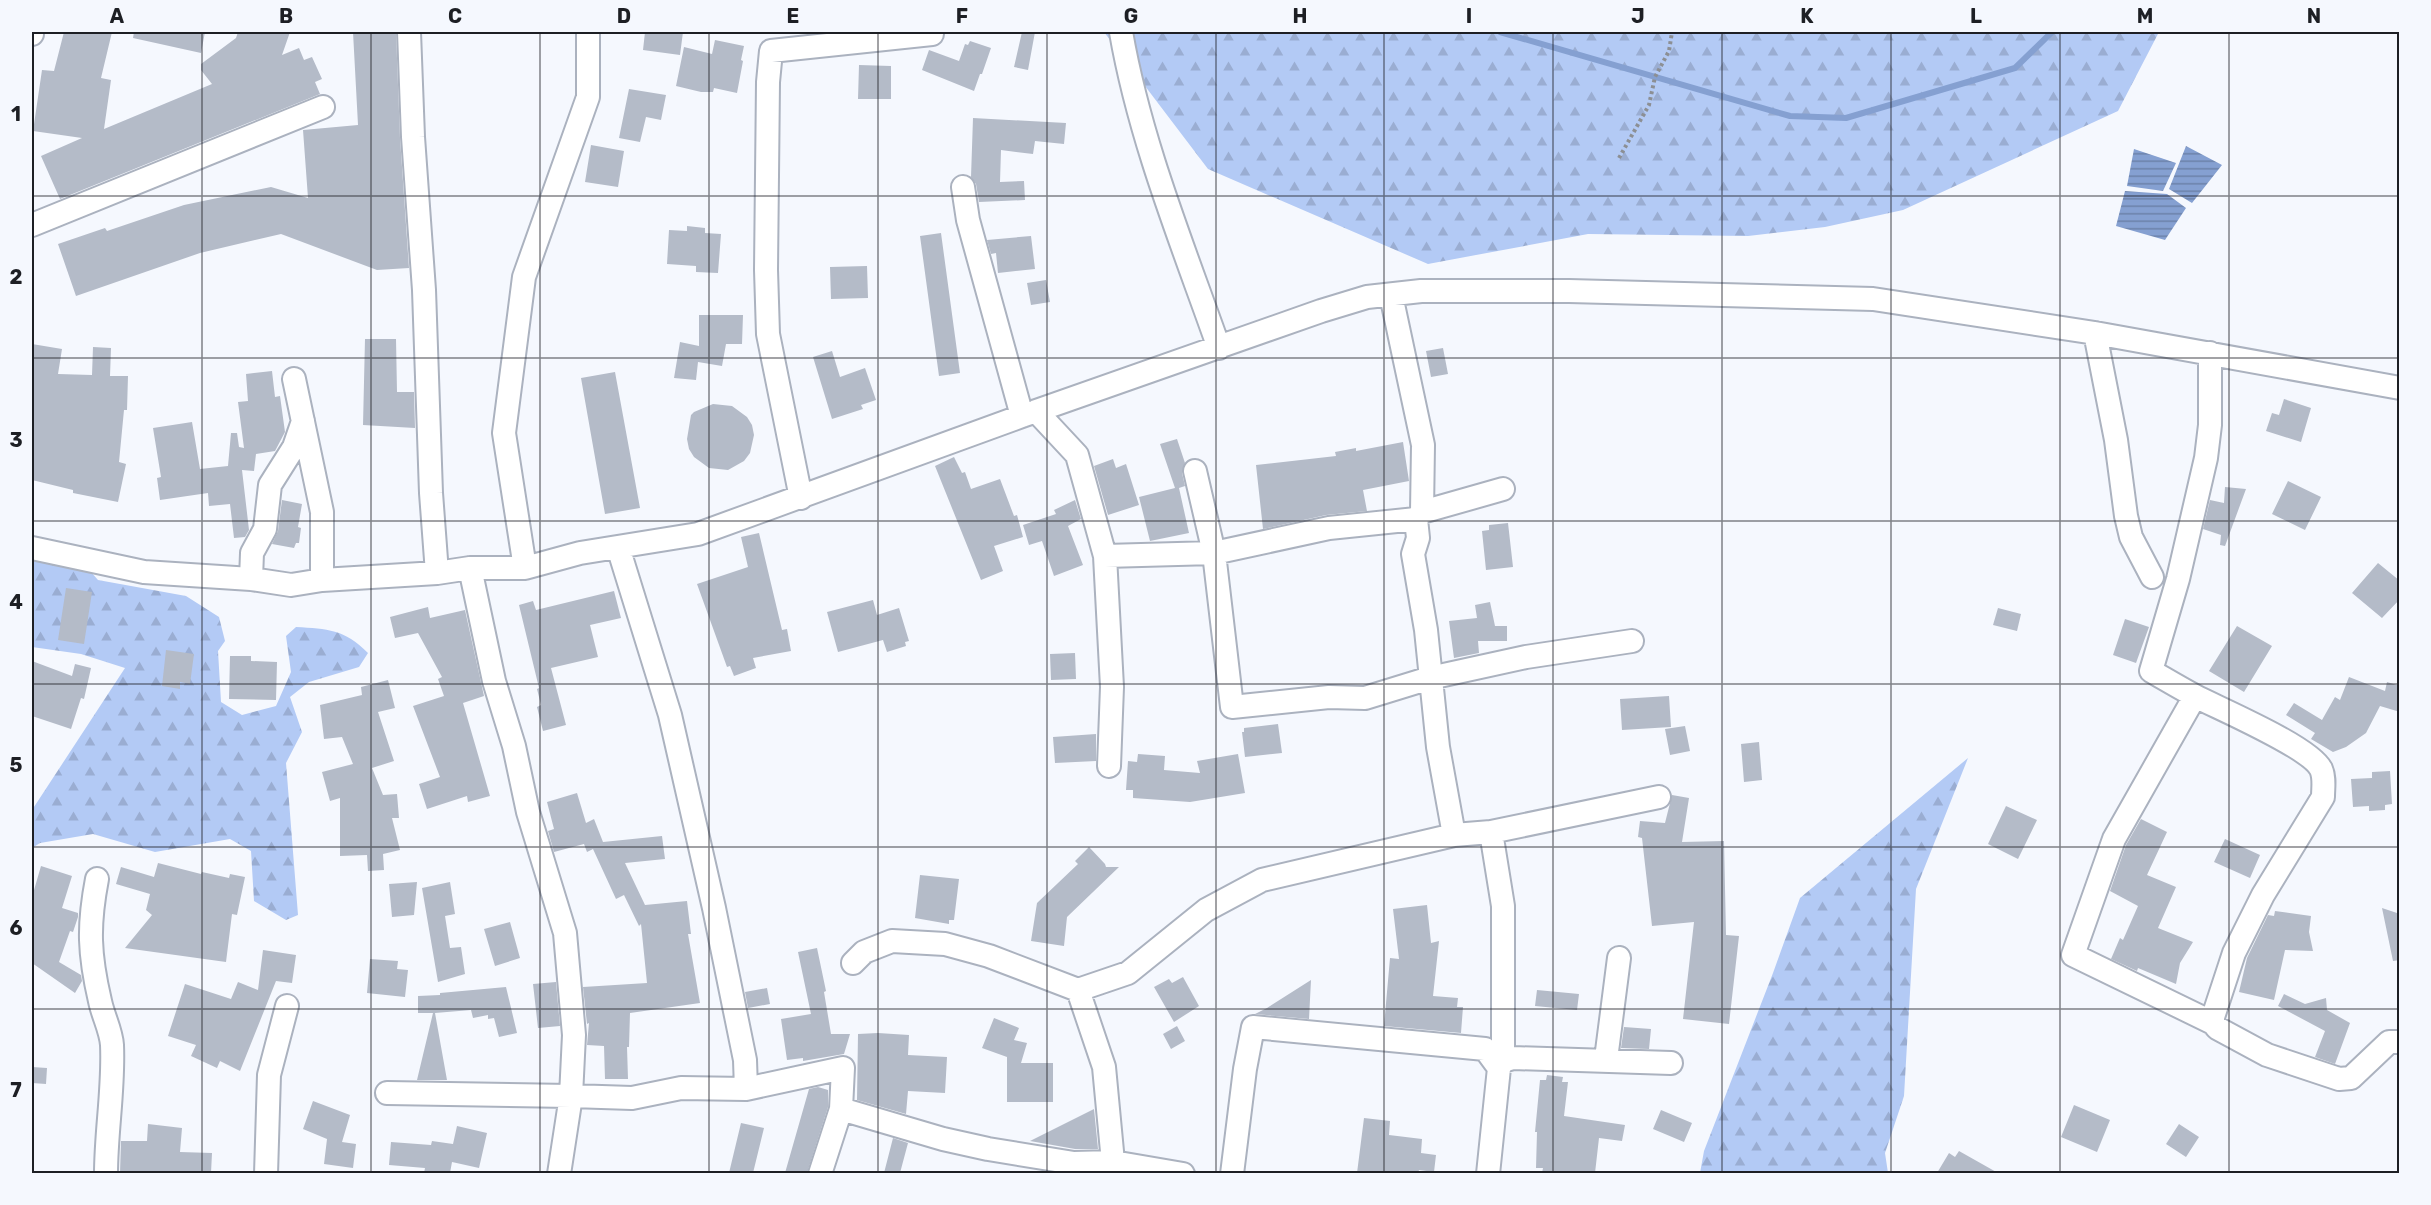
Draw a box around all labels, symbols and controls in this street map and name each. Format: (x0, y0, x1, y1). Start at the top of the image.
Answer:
text: A (110, 4, 125, 28)
text: B (279, 4, 293, 28)
text: C (448, 4, 462, 28)
text: D (617, 4, 631, 28)
text: E (787, 4, 799, 28)
text: F (956, 4, 968, 28)
text: G (1124, 4, 1138, 28)
text: H (1293, 4, 1307, 28)
text: I (1466, 4, 1472, 28)
text: J (1631, 4, 1645, 28)
text: K (1800, 4, 1814, 28)
text: L (1970, 4, 1982, 28)
text: M (2137, 4, 2153, 28)
text: N (2307, 4, 2321, 28)
text: 1 (11, 102, 21, 126)
text: 2 (10, 265, 23, 289)
text: 3 (9, 428, 23, 452)
text: 4 (9, 590, 23, 614)
text: 5 (10, 753, 23, 777)
text: 6 (9, 916, 23, 940)
text: 7 (10, 1078, 22, 1102)

